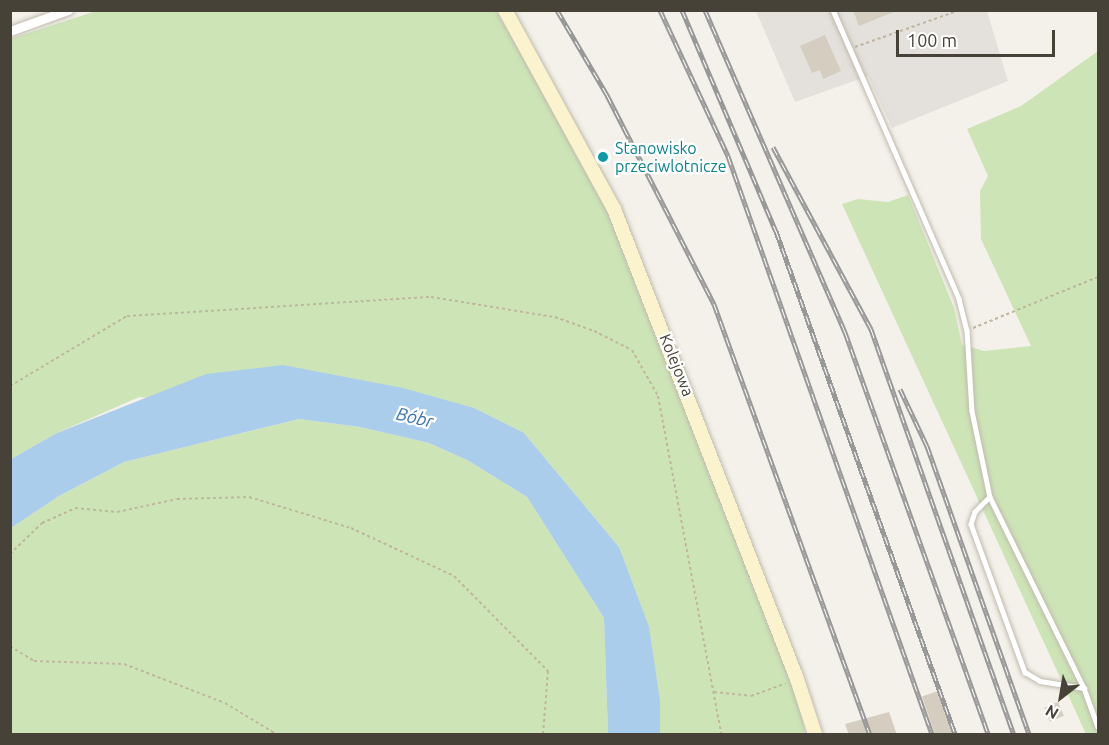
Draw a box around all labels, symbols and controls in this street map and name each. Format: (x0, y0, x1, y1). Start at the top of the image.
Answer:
scale bar (899, 18, 1058, 56)
text: 100 m (907, 30, 957, 50)
place label: Stanowisko przeciwlotnicze (615, 138, 727, 176)
marker: Stanowisko przeciwlotnicze (596, 150, 610, 164)
street label: Kolejowa (656, 331, 698, 399)
water label: Bóbr (394, 402, 436, 432)
north arrow (1031, 667, 1091, 727)
text: N (1042, 702, 1061, 723)

